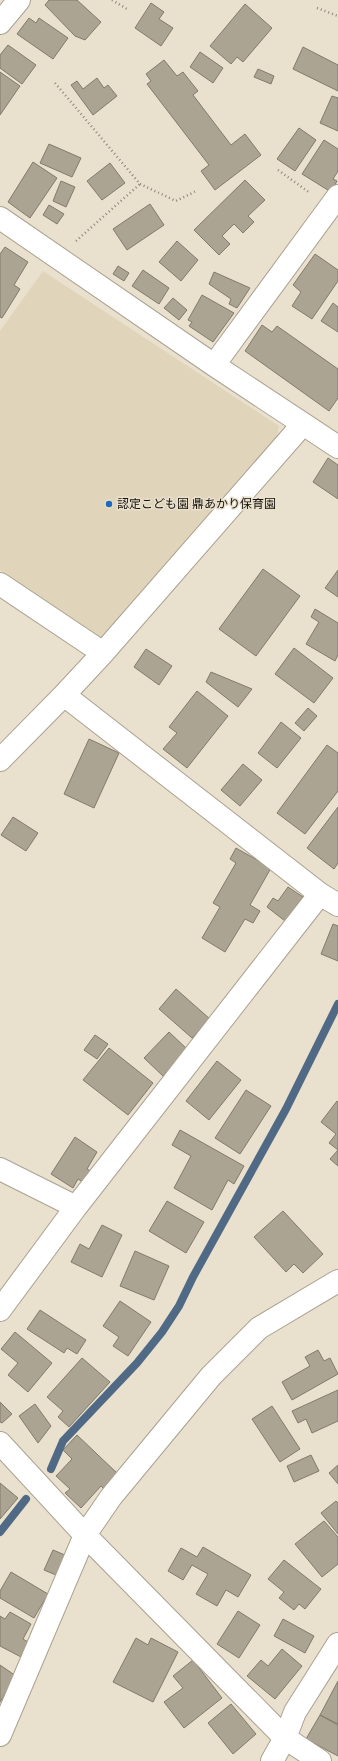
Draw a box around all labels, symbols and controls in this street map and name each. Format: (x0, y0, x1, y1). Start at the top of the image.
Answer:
place label: 認定こども園 鼎あかり保育園 (117, 496, 276, 512)
marker: 認定こども園 鼎あかり保育園 (104, 499, 114, 509)

